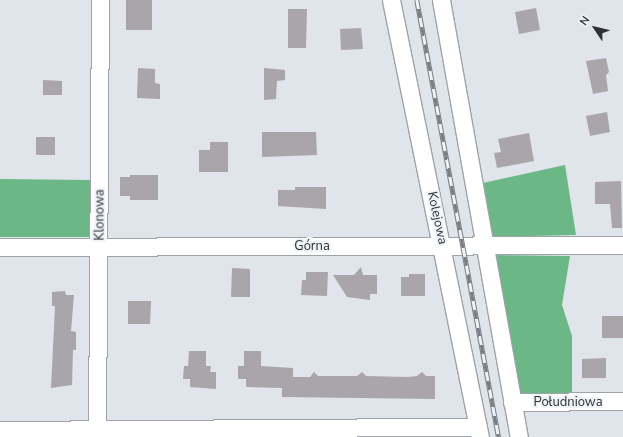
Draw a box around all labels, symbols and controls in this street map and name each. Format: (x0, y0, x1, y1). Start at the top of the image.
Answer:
north arrow (575, 8, 615, 48)
text: N (576, 13, 593, 29)
street label: Klonowa (92, 189, 108, 241)
street label: Kolejowa (424, 190, 450, 246)
street label: Górna (294, 238, 330, 254)
street label: Południowa (533, 394, 603, 410)

